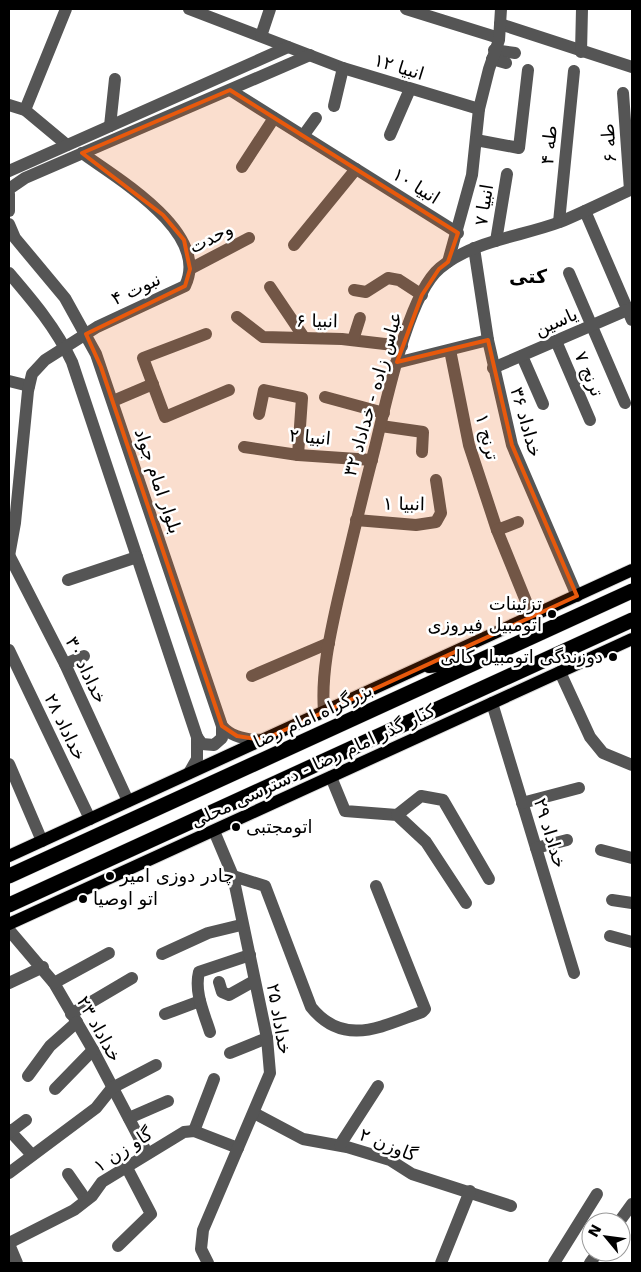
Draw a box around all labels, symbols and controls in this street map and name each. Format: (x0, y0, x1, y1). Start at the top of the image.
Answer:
street label: انبیا ۱۲ (371, 49, 427, 84)
street label: طه ۶ (597, 123, 620, 163)
street label: طه ۴ (536, 124, 561, 166)
street label: انبیا ۱۰ (389, 163, 444, 208)
street label: انبیا ۷ (470, 183, 497, 227)
street label: وحدت (185, 218, 237, 258)
district label: کتی (509, 265, 548, 287)
street label: نبوت ۴ (108, 268, 164, 310)
street label: یاسین (531, 303, 581, 341)
street label: عباس زاده - خداداد ۳۲ (339, 309, 406, 479)
street label: انبیا ۶ (296, 310, 338, 331)
street label: ترنج ۷ (570, 348, 608, 400)
street label: خداداد ۳۶ (507, 385, 546, 459)
street label: ترنج ۱ (471, 412, 503, 462)
street label: انبیا ۲ (288, 424, 332, 449)
street label: بلوار امام جواد (130, 425, 186, 537)
street label: انبیا ۱ (383, 493, 425, 514)
place label: تزئینات اتومبیل فیروزی (427, 593, 542, 636)
marker: تزئینات اتومبیل فیروزی (546, 608, 558, 620)
street label: خداداد ۳۰ (61, 633, 112, 707)
place label: دوزندگی اتومبیل کالی (440, 646, 603, 668)
marker: دوزندگی اتومبیل کالی (607, 651, 619, 663)
street label: بزرگراه امام رضا (250, 679, 376, 753)
street label: خداداد ۲۸ (40, 690, 91, 764)
street label: کنار گذر امام رضا - دسترسی محلی (187, 699, 439, 832)
street label: خداداد ۲۹ (530, 796, 571, 870)
place label: اتومجتبی (246, 816, 312, 838)
marker: اتومجتبی (230, 821, 242, 833)
place label: چادر دوزی امیر (119, 865, 234, 887)
marker: چادر دوزی امیر (104, 870, 116, 882)
place label: اتو اوصیا (93, 888, 158, 910)
marker: اتو اوصیا (77, 893, 89, 905)
street label: خداداد ۲۵ (263, 982, 296, 1056)
street label: خداداد ۲۳ (73, 992, 126, 1065)
street label: گاو زن ۱ (89, 1123, 157, 1177)
street label: گاوزن ۲ (356, 1124, 420, 1167)
north arrow (581, 1212, 631, 1262)
text: N (585, 1222, 604, 1240)

